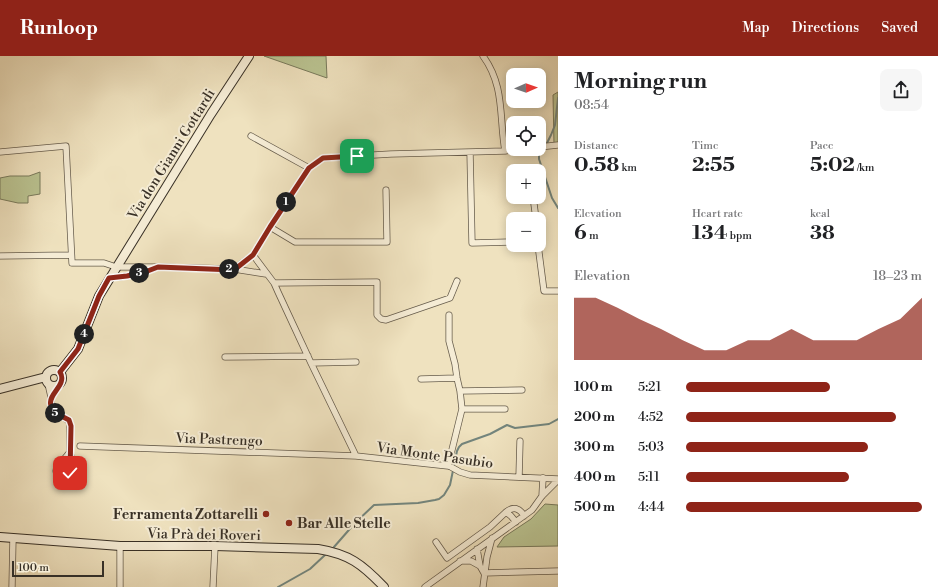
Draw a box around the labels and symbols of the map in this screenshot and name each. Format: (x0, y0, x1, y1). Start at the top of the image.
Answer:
north arrow (506, 68, 546, 108)
street label: Via don Gianni Gottardi (124, 85, 220, 224)
pin (340, 139, 374, 173)
pin: 1 (276, 192, 296, 212)
pin: 2 (219, 259, 239, 279)
pin: 3 (129, 263, 149, 283)
pin: 4 (74, 324, 94, 344)
pin: 5 (45, 403, 65, 423)
street label: Via Pastrengo (174, 429, 263, 451)
street label: Via Monte Pasubio (374, 439, 495, 473)
pin (53, 456, 87, 490)
place label: Ferramenta Zottarelli (113, 506, 259, 524)
marker: Ferramenta Zottarelli (261, 509, 271, 519)
place label: Bar Alle Stelle (297, 515, 391, 533)
marker: Bar Alle Stelle (284, 518, 294, 528)
street label: Via Prà dei Roveri (146, 525, 261, 545)
scale bar (12, 559, 104, 578)

